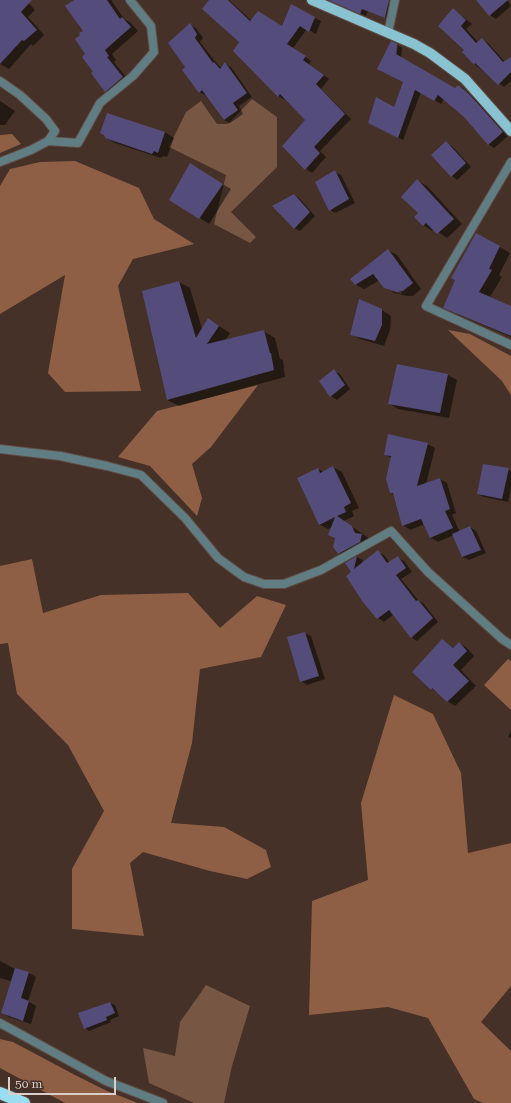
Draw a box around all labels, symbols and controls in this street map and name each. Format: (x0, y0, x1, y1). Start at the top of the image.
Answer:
scale bar (10, 1069, 118, 1095)
text: 50 m (15, 1077, 42, 1091)

